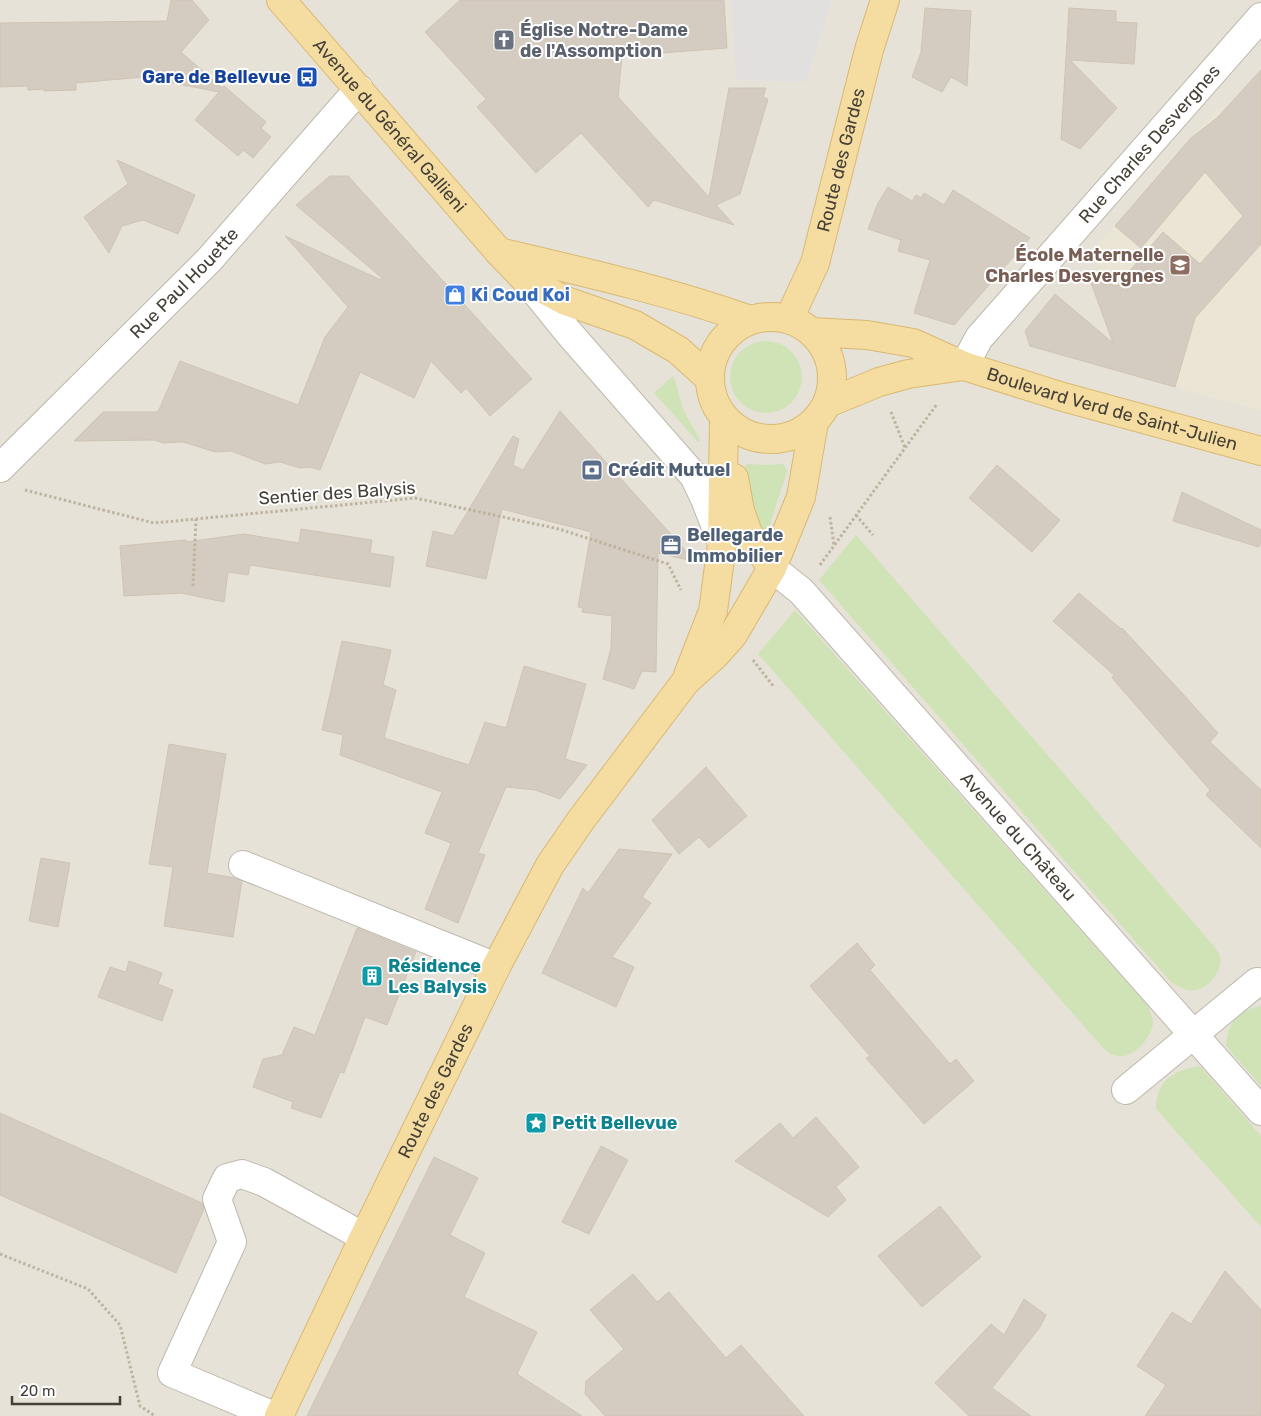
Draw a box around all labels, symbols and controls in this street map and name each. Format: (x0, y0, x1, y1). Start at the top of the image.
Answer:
place label: Église Notre-Dame de l'Assomption (520, 19, 688, 62)
church icon: Église Notre-Dame de l'Assomption (492, 28, 516, 52)
street label: Avenue du Général Gallieni (308, 34, 471, 217)
street label: Rue Charles Desvergnes (1074, 60, 1225, 228)
bus stop icon: Gare de Bellevue (295, 65, 319, 89)
place label: Gare de Bellevue (142, 66, 291, 88)
street label: Route des Gardes (812, 86, 870, 234)
street label: Rue Paul Houette (125, 223, 243, 343)
place label: École Maternelle Charles Desvergnes (985, 244, 1164, 287)
school or university icon: École Maternelle Charles Desvergnes (1168, 253, 1192, 277)
shop icon: Ki Coud Koi (443, 283, 467, 307)
place label: Ki Coud Koi (471, 284, 570, 306)
street label: Boulevard Verd de Saint-Julien (984, 363, 1240, 455)
bank icon: Crédit Mutuel (580, 458, 604, 482)
place label: Crédit Mutuel (608, 459, 730, 481)
street label: Sentier des Balysis (258, 477, 416, 509)
place label: Bellegarde Immobilier (687, 524, 784, 567)
office icon: Bellegarde Immobilier (659, 533, 683, 557)
street label: Avenue du Château (956, 768, 1081, 905)
place label: Résidence Les Balysis (388, 955, 487, 998)
building icon: Résidence Les Balysis (360, 964, 384, 988)
street label: Route des Gardes (393, 1020, 478, 1162)
place icon: Petit Bellevue (524, 1111, 548, 1135)
place label: Petit Bellevue (552, 1112, 678, 1134)
scale bar (12, 1374, 120, 1406)
text: 20 m (20, 1382, 55, 1400)

